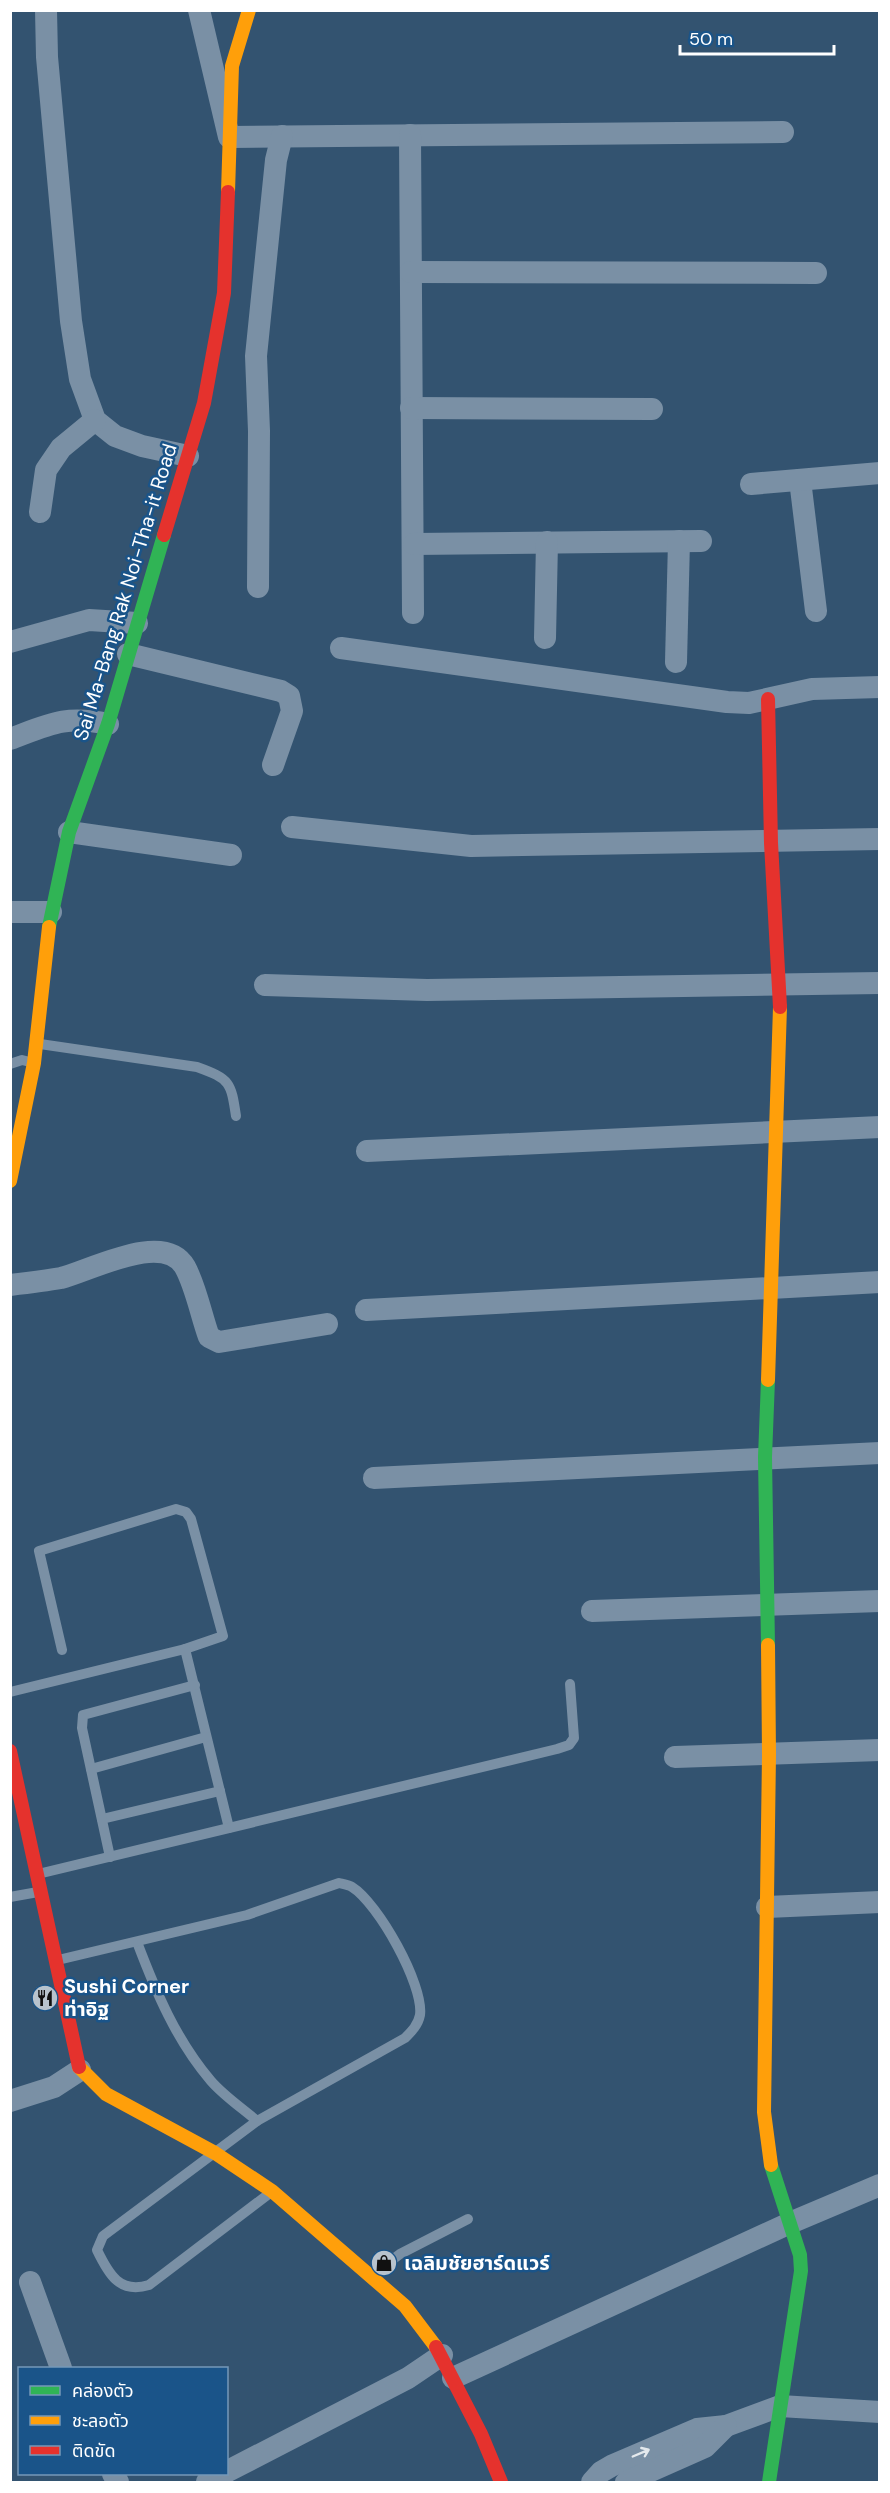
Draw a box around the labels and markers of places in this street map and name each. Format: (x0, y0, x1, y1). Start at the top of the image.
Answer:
place label: Sushi Corner ท่าอิฐ (64, 1973, 189, 2022)
restaurant icon: Sushi Corner ท่าอิฐ (30, 1983, 60, 2013)
shop icon: เฉลิมชัยฮาร์ดแวร์ (369, 2248, 399, 2278)
place label: เฉลิมชัยฮาร์ดแวร์ (404, 2250, 550, 2276)

